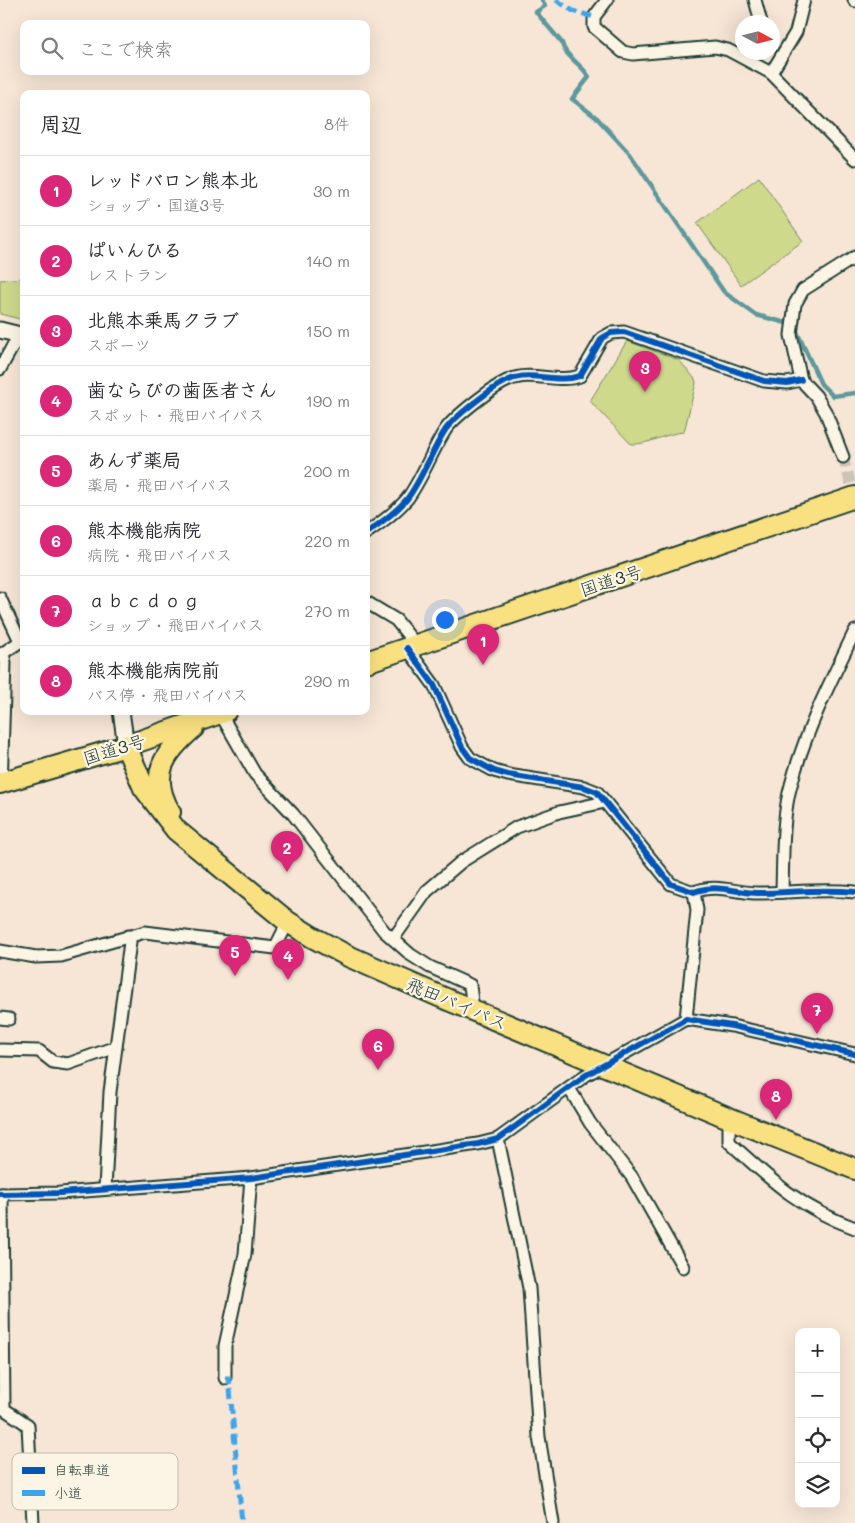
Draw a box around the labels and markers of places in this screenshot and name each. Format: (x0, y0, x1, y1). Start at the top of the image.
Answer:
pin: 3 (629, 351, 661, 392)
pin: 1 (467, 624, 499, 665)
pin: 2 (271, 831, 303, 872)
pin: 5 (219, 935, 251, 976)
pin: 4 (272, 939, 304, 980)
pin: 7 (801, 993, 833, 1034)
pin: 6 (362, 1029, 394, 1070)
pin: 8 (760, 1079, 792, 1120)

